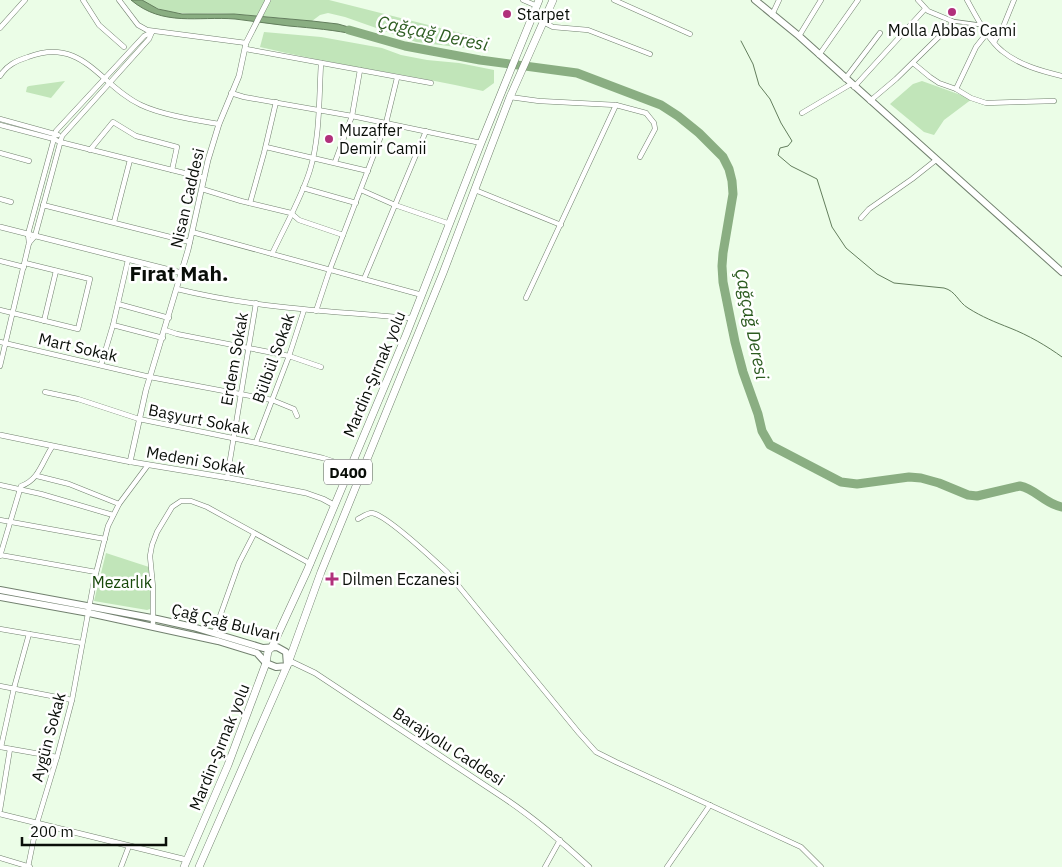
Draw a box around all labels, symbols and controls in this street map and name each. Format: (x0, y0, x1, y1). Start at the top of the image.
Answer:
place label: Starpet (517, 4, 570, 24)
marker: Molla Abbas Cami (946, 6, 958, 18)
marker: Starpet (501, 8, 513, 20)
water label: Çağçağ Deresi (375, 10, 491, 56)
place label: Molla Abbas Cami (888, 20, 1016, 40)
place label: Muzaffer Demir Camii (339, 120, 427, 158)
marker: Muzaffer Demir Camii (323, 133, 335, 145)
street label: Nisan Caddesi (166, 146, 208, 250)
district label: Fırat Mah. (130, 259, 228, 287)
water label: Çağçağ Deresi (730, 266, 774, 382)
street label: Mardin-Şırnak yolu (338, 308, 410, 440)
street label: Erdem Sokak (216, 310, 252, 407)
street label: Bülbül Sokak (248, 310, 299, 406)
street label: Mart Sokak (37, 328, 120, 366)
street label: Başyurt Sokak (147, 399, 252, 439)
street label: Medeni Sokak (145, 441, 248, 479)
road number: D400 (324, 460, 372, 484)
place label: Dilmen Eczanesi (342, 569, 460, 589)
park label: Mezarlık (92, 572, 153, 592)
marker: Dilmen Eczanesi (326, 573, 338, 585)
street label: Çağ Çağ Bulvarı (170, 599, 282, 645)
street label: Mardin-Şırnak yolu (184, 681, 254, 813)
street label: Aygün Sokak (27, 690, 70, 784)
street label: Barajyolu Caddesi (389, 702, 509, 790)
scale bar (22, 814, 166, 846)
text: 200 m (30, 822, 74, 841)

